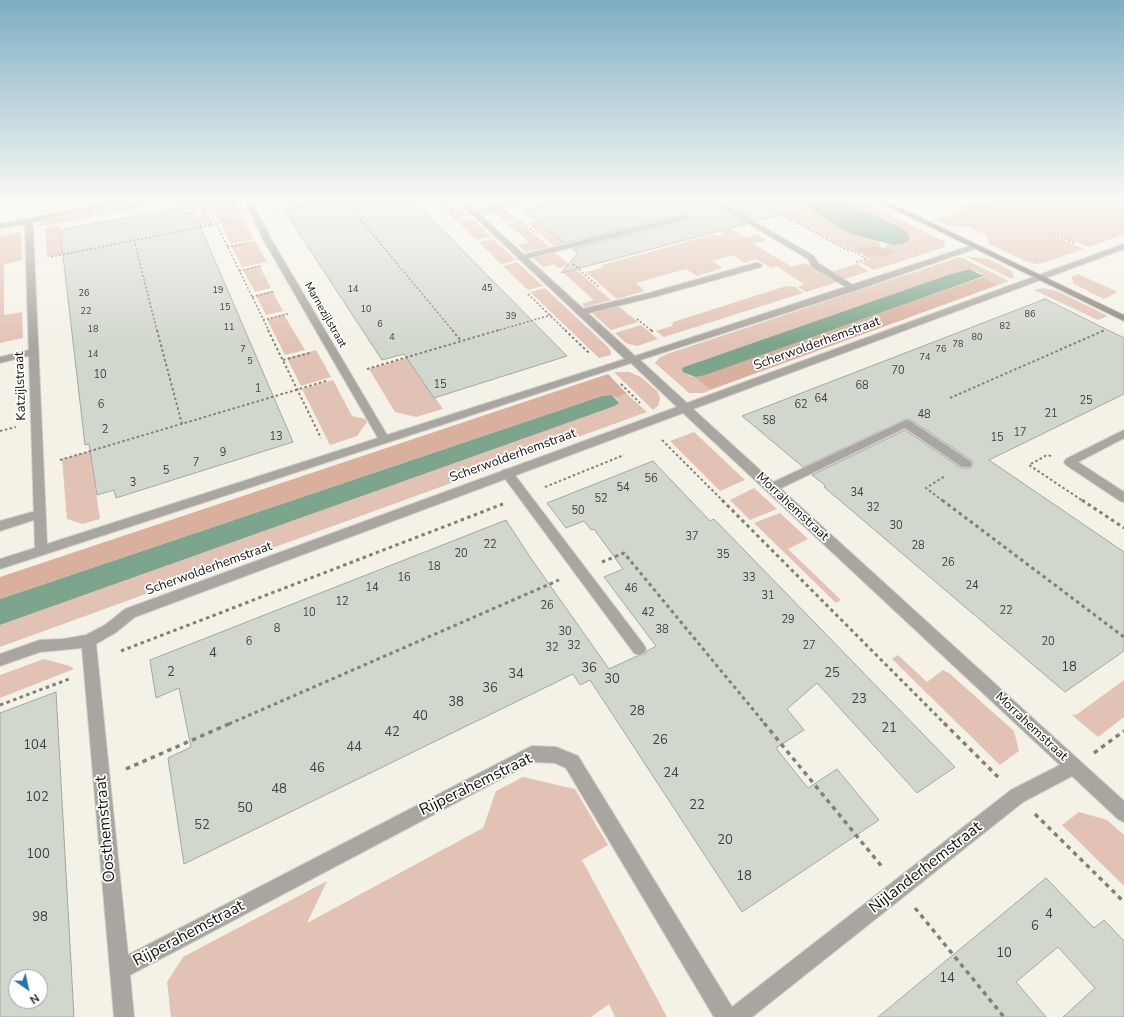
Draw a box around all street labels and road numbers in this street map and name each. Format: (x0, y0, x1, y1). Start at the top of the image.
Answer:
street label: Marnezijlstraat (301, 280, 349, 350)
street label: Scherwolderhemstraat (752, 314, 882, 374)
street label: Katzijlstraat (12, 351, 30, 421)
street label: Scherwolderhemstraat (448, 426, 578, 486)
street label: Morrahemstraat (752, 469, 832, 545)
street label: Scherwolderhemstraat (144, 539, 274, 599)
street label: Morrahemstraat (991, 689, 1071, 765)
street label: Rijperahemstraat (417, 749, 535, 821)
street label: Oosthemstraat (92, 775, 120, 883)
street label: Nijlanderhemstraat (866, 818, 986, 918)
street label: Rijperahemstraat (130, 897, 248, 971)

